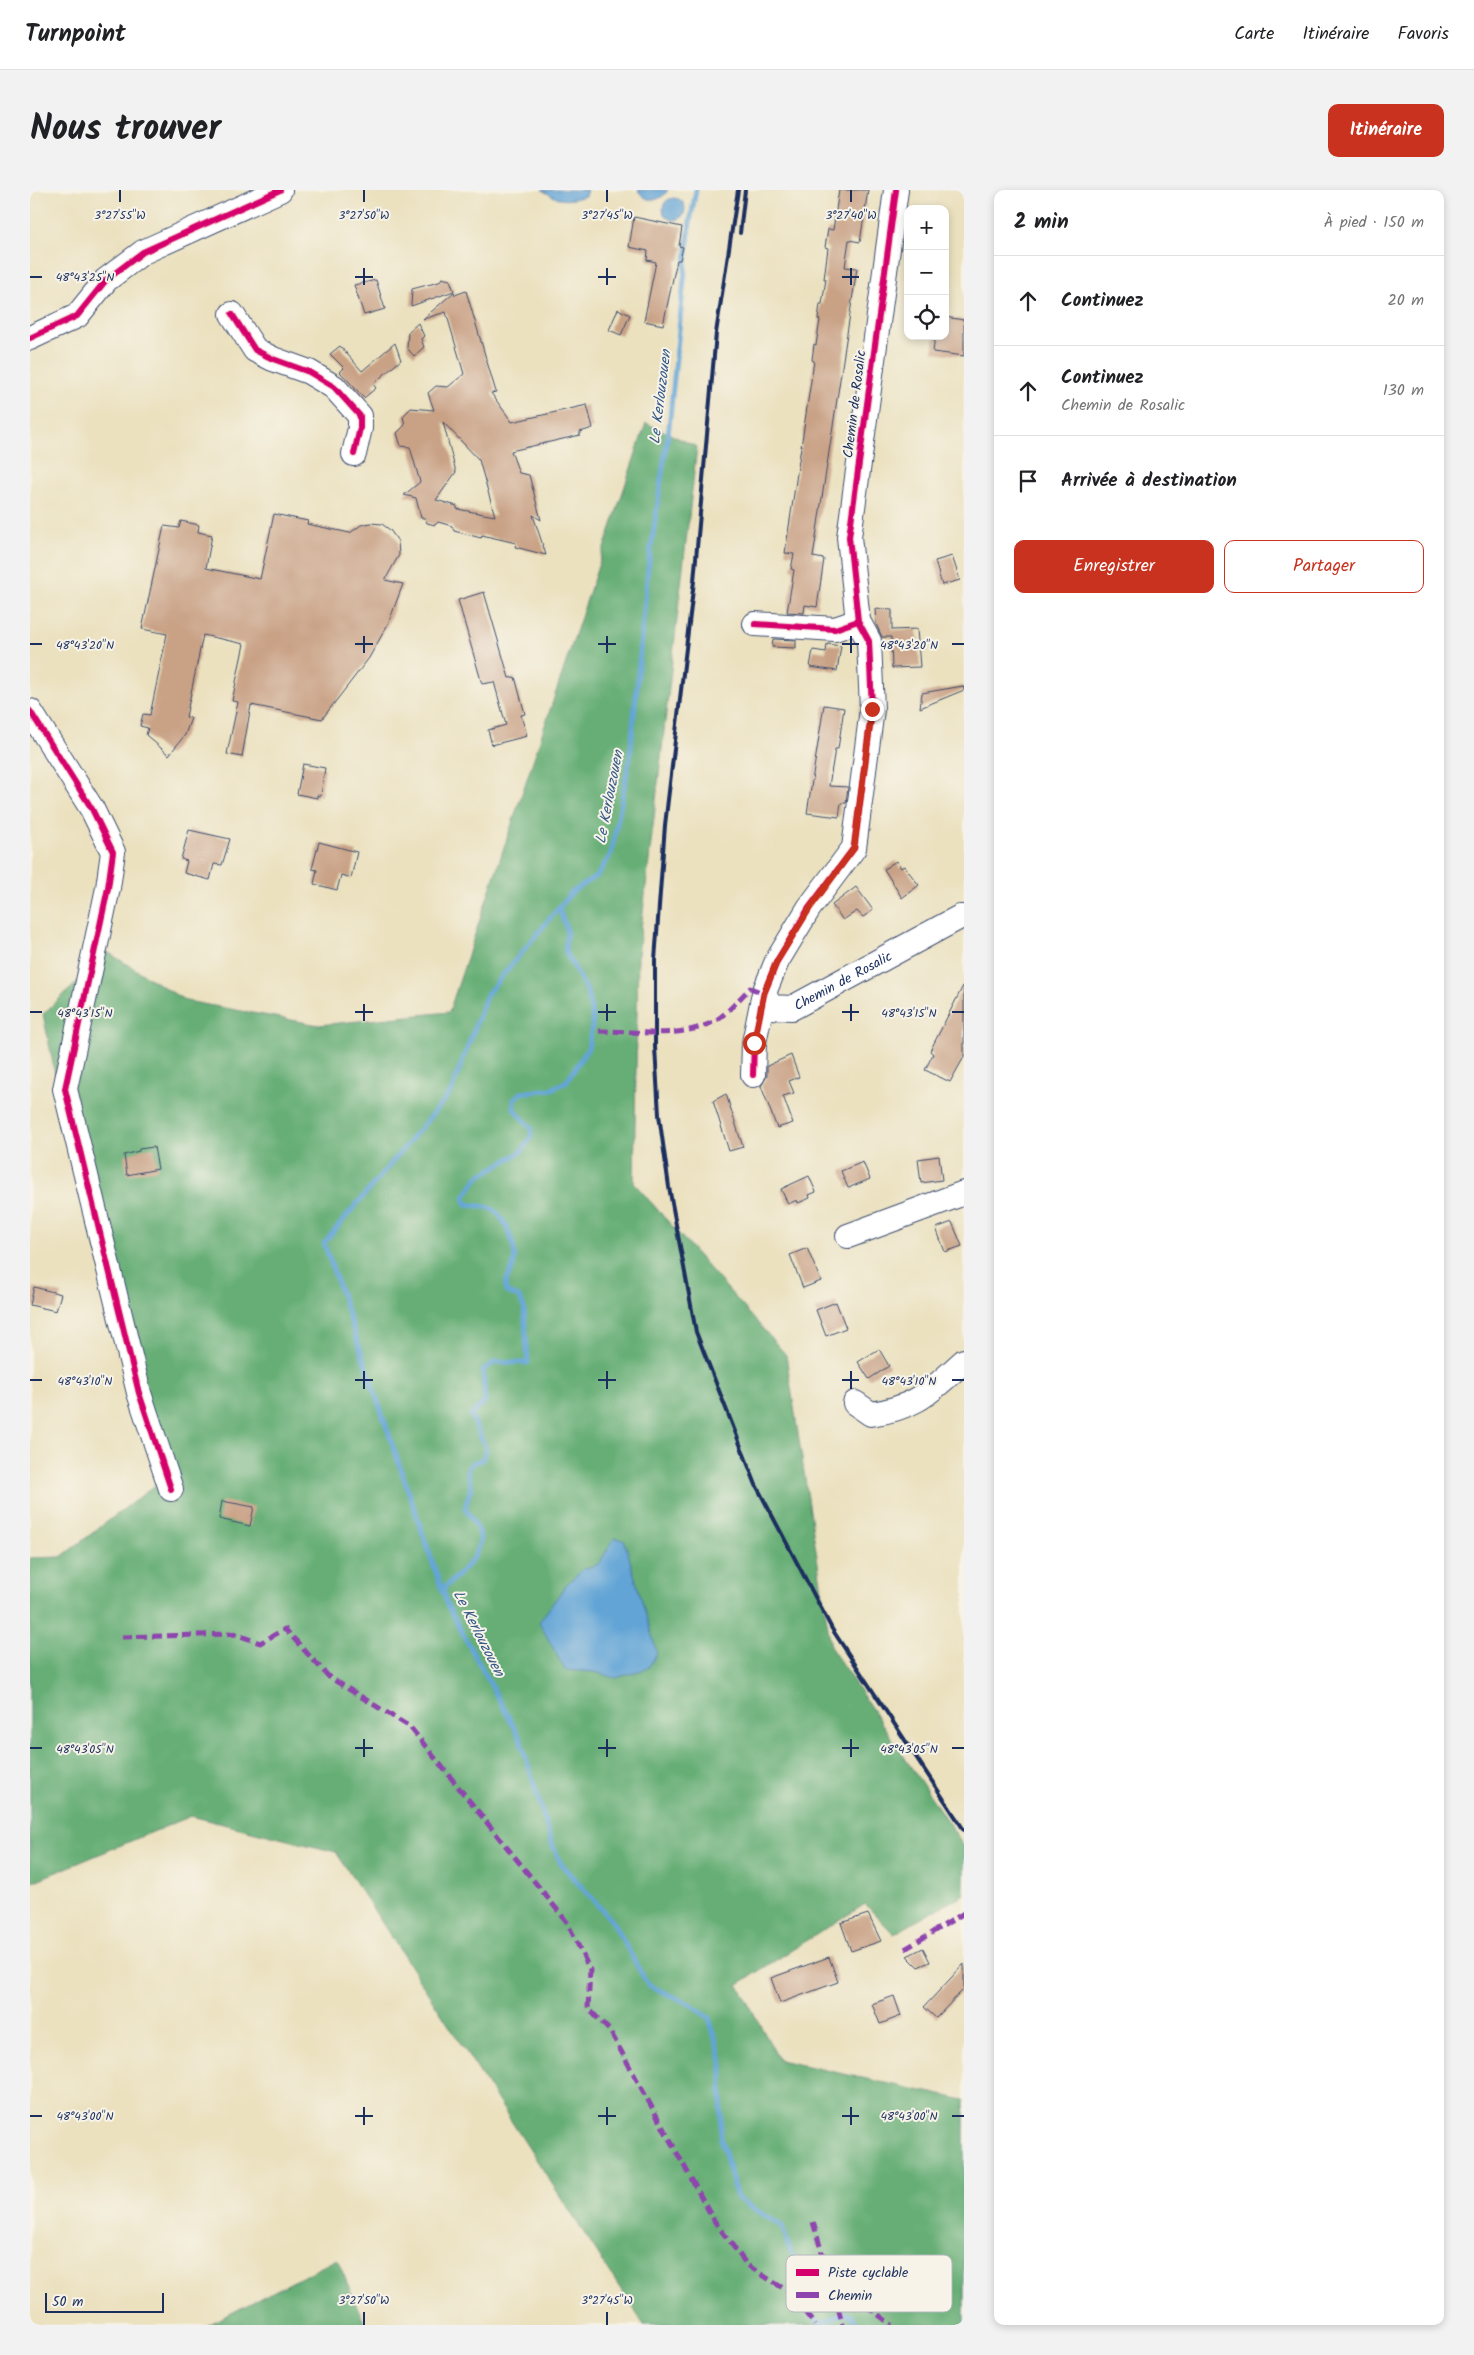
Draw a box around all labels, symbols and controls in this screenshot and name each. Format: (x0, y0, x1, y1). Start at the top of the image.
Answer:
text: Turnpoint (25, 15, 126, 54)
text: Carte (1234, 20, 1274, 49)
text: Itinéraire (1302, 20, 1369, 49)
text: Favoris (1397, 20, 1449, 49)
text: Nous trouver (30, 102, 221, 158)
button: Itinéraire (1328, 104, 1444, 157)
map controls (904, 205, 949, 340)
button: + (904, 205, 949, 250)
text: 3°27'55"W (94, 206, 146, 225)
text: 3°27'50"W (339, 206, 389, 225)
text: 3°27'45"W (581, 206, 633, 225)
text: 3°27'40"W (825, 206, 877, 225)
text: 2 min (1014, 206, 1069, 239)
text: À pied · 150 m (1324, 210, 1424, 235)
button: − (904, 250, 949, 295)
text: 48°43'25"N (56, 268, 114, 287)
text: Continuez (1061, 286, 1144, 316)
icon: ahead (1014, 287, 1042, 315)
text: 20 m (1388, 288, 1424, 313)
button: locate (904, 295, 949, 340)
water label: Le Kerlouzouen (643, 348, 679, 446)
street label: Chemin de Rosalic (837, 349, 873, 459)
text: Continuez (1061, 363, 1144, 393)
icon: ahead (1014, 377, 1042, 405)
text: 130 m (1383, 378, 1424, 403)
text: Chemin de Rosalic (1061, 393, 1185, 418)
text: Arrivée à destination (1061, 466, 1237, 496)
icon: arrive (1014, 467, 1042, 495)
button: Enregistrer (1014, 540, 1214, 593)
button: Partager (1224, 540, 1424, 593)
text: 48°43'20"N (56, 636, 114, 655)
text: 48°43'20"N (880, 636, 938, 655)
route end (861, 698, 884, 721)
water label: Le Kerlouzouen (589, 747, 631, 846)
street label: Chemin de Rosalic (790, 946, 896, 1017)
text: 48°43'15"N (57, 1004, 113, 1023)
text: 48°43'15"N (881, 1004, 937, 1023)
route start (743, 1032, 766, 1055)
text: 48°43'10"N (58, 1372, 112, 1391)
text: 48°43'10"N (882, 1372, 936, 1391)
water label: Le Kerlouzouen (446, 1586, 511, 1682)
text: 48°43'05"N (56, 1740, 114, 1759)
text: 48°43'05"N (880, 1740, 938, 1759)
text: 48°43'00"N (56, 2107, 114, 2126)
text: 48°43'00"N (880, 2107, 938, 2126)
legend (786, 2255, 952, 2312)
text: Piste cyclable (828, 2262, 909, 2284)
text: Chemin (828, 2285, 872, 2307)
scale bar (45, 2290, 164, 2313)
text: 50 m (52, 2291, 83, 2313)
text: 3°27'50"W (339, 2291, 389, 2310)
text: 3°27'45"W (581, 2291, 633, 2310)

